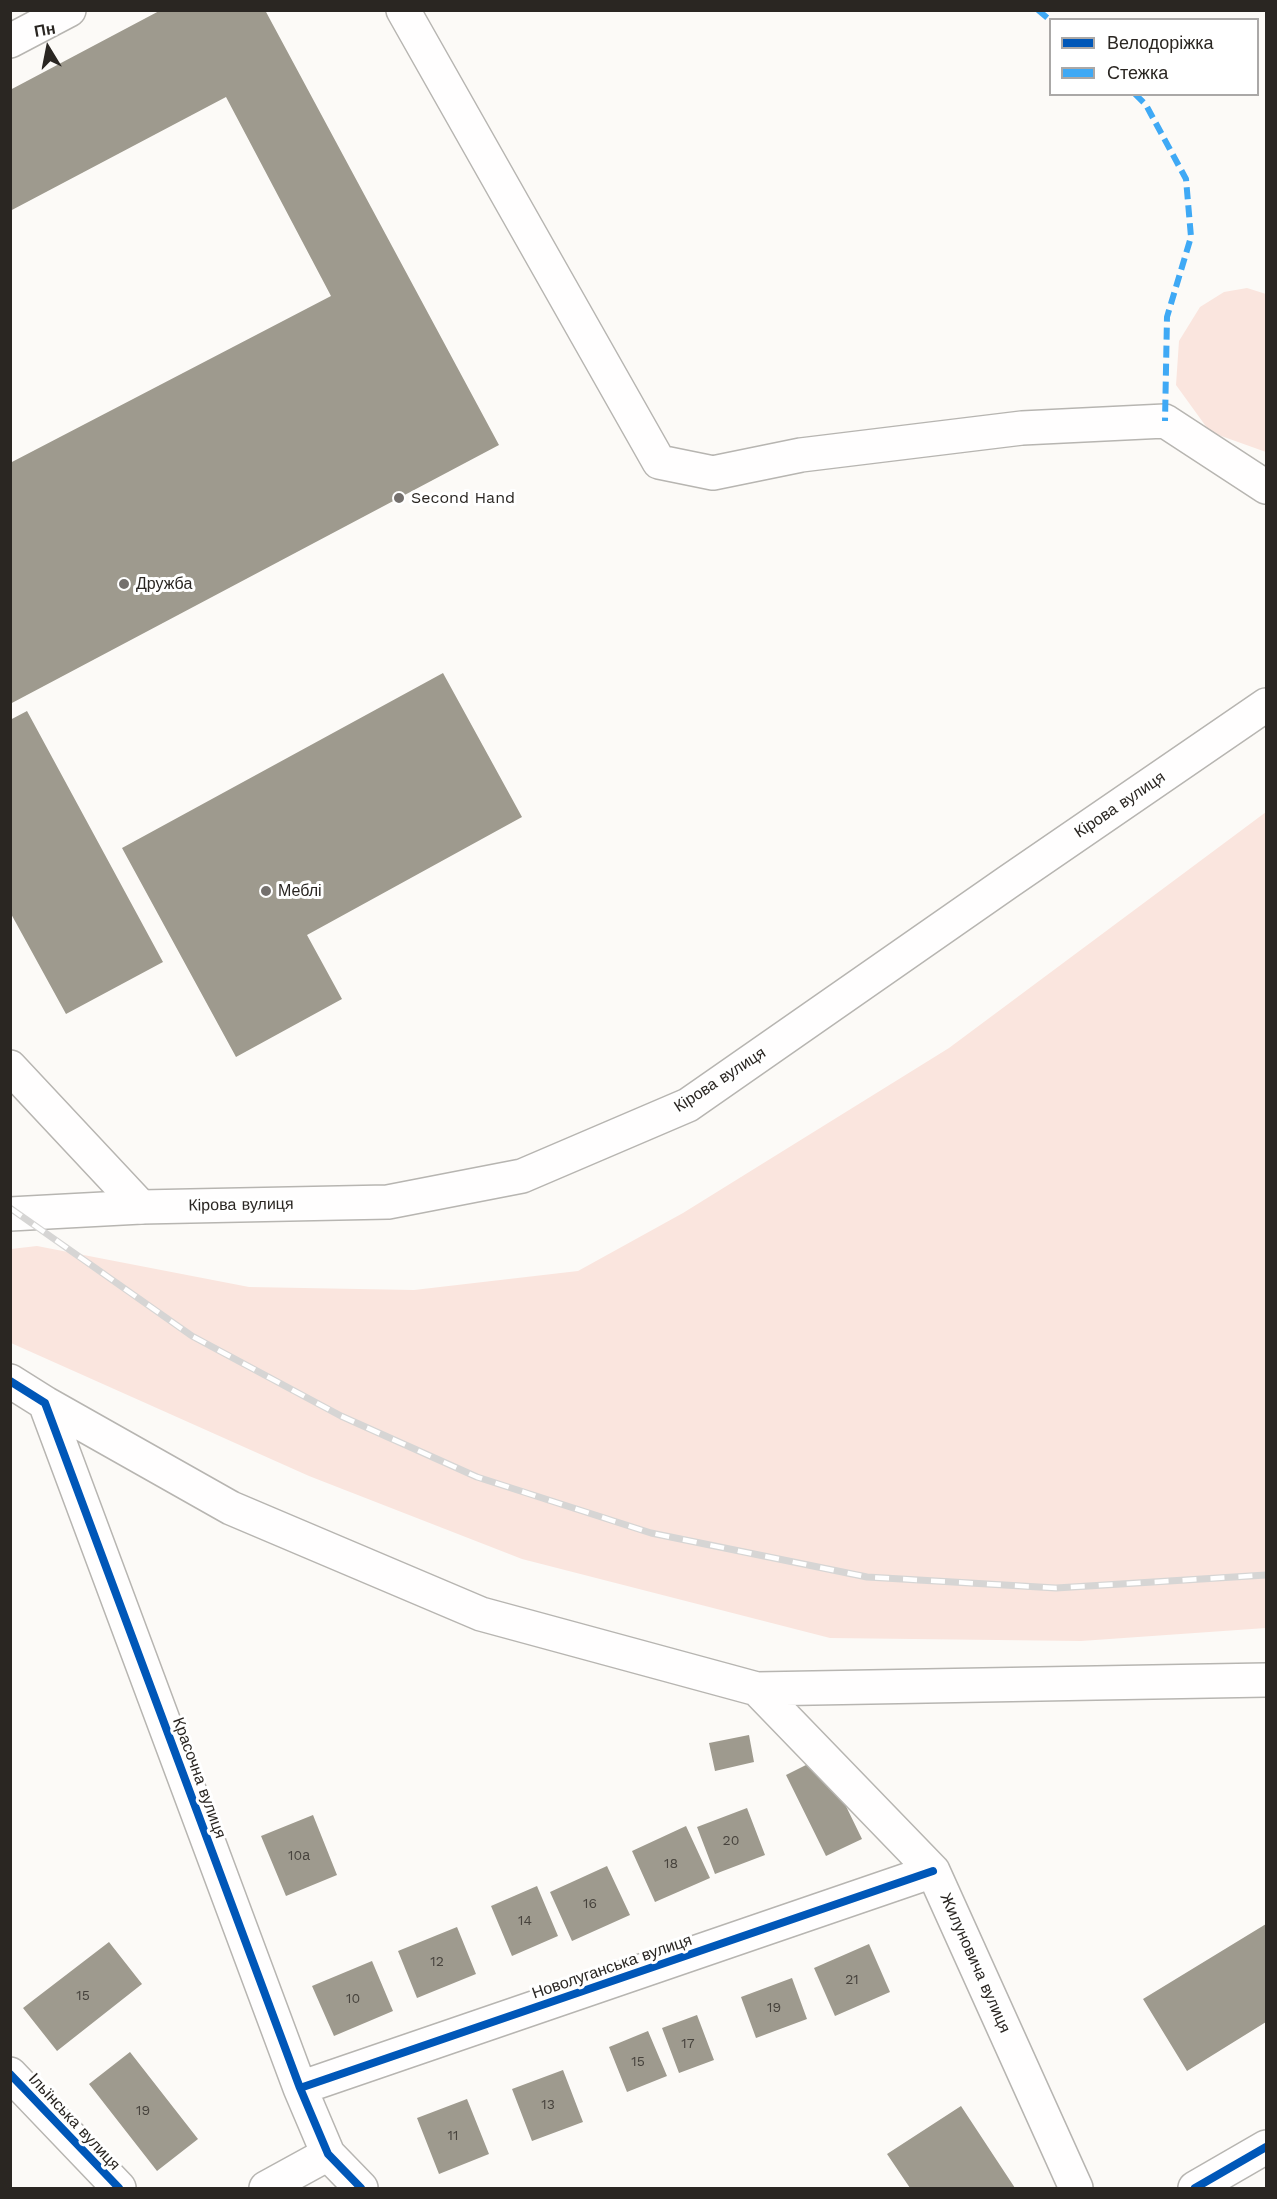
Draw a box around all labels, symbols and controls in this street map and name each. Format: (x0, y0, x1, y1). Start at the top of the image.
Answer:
north arrow (18, 18, 78, 78)
legend (1049, 18, 1259, 96)
text: Пн (33, 19, 57, 41)
text: Велодоріжка (1107, 32, 1214, 53)
text: Стежка (1107, 62, 1168, 83)
place label: Second Hand (411, 488, 515, 508)
marker: Second Hand (392, 491, 406, 505)
place label: Дружба (136, 574, 192, 594)
marker: Дружба (117, 577, 131, 591)
street label: Кірова вулиця (1071, 768, 1169, 842)
place label: Меблі (278, 881, 322, 901)
marker: Меблі (259, 884, 273, 898)
street label: Кірова вулиця (671, 1043, 769, 1117)
street label: Кірова вулиця (188, 1194, 294, 1216)
street label: Красочна вулиця (168, 1715, 230, 1841)
house number: 20 (723, 1833, 739, 1849)
house number: 10а (288, 1848, 310, 1864)
house number: 18 (664, 1856, 678, 1872)
street label: Жилуновича вулиця (936, 1890, 1014, 2036)
house number: 16 (583, 1896, 597, 1912)
house number: 14 (518, 1913, 532, 1929)
street label: Новолуганська вулиця (530, 1931, 694, 2003)
house number: 12 (430, 1954, 444, 1970)
house number: 21 (845, 1972, 859, 1988)
house number: 15 (76, 1988, 90, 2004)
house number: 10 (346, 1991, 360, 2007)
house number: 19 (767, 2000, 781, 2016)
house number: 17 (681, 2036, 695, 2052)
house number: 15 (631, 2054, 645, 2070)
street label: Ільїнська вулиця (24, 2070, 124, 2174)
house number: 13 (541, 2097, 555, 2113)
house number: 19 (136, 2103, 150, 2119)
house number: 11 (448, 2128, 458, 2144)

